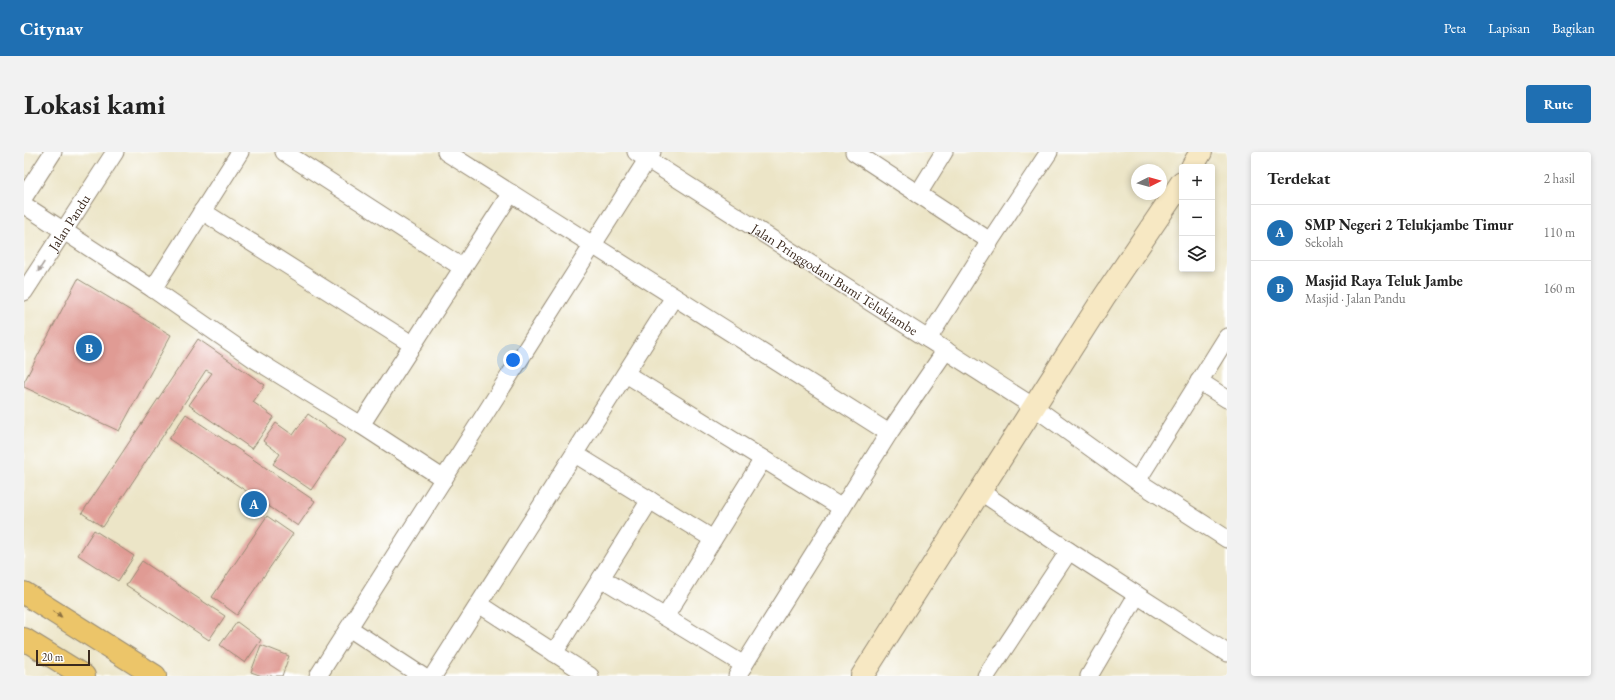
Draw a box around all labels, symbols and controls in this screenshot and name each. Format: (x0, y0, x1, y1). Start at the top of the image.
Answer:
text: Citynav (20, 16, 83, 41)
text: Peta (1444, 19, 1466, 37)
text: Lapisan (1488, 19, 1530, 37)
text: Bagikan (1552, 19, 1595, 37)
button: Rute (1526, 85, 1591, 123)
text: Lokasi kami (24, 86, 165, 122)
north arrow (1131, 164, 1167, 200)
map controls (1179, 164, 1215, 272)
button: + (1179, 164, 1215, 200)
text: Terdekat (1267, 167, 1330, 189)
text: 2 hasil (1544, 170, 1575, 187)
street label: Jalan Pandu (44, 190, 95, 255)
button: − (1179, 200, 1215, 236)
text: SMP Negeri 2 Telukjambe Timur (1305, 215, 1514, 234)
street label: Jalan Pringgodani Bumi Telukjambe (747, 219, 922, 340)
text: A (1275, 224, 1285, 241)
text: 110 m (1544, 224, 1575, 241)
text: Sekolah (1305, 234, 1343, 251)
button: layers (1179, 236, 1215, 272)
one-way arrow (37, 261, 44, 273)
text: Masjid Raya Teluk Jambe (1305, 271, 1463, 290)
text: B (1276, 280, 1284, 297)
text: 160 m (1544, 280, 1575, 297)
text: Masjid · Jalan Pandu (1305, 290, 1406, 307)
pin: B (76, 333, 102, 363)
your location (503, 350, 523, 370)
pin: A (241, 489, 267, 519)
one-way arrow (51, 610, 63, 617)
scale bar (36, 648, 90, 667)
text: 20 m (42, 650, 63, 664)

